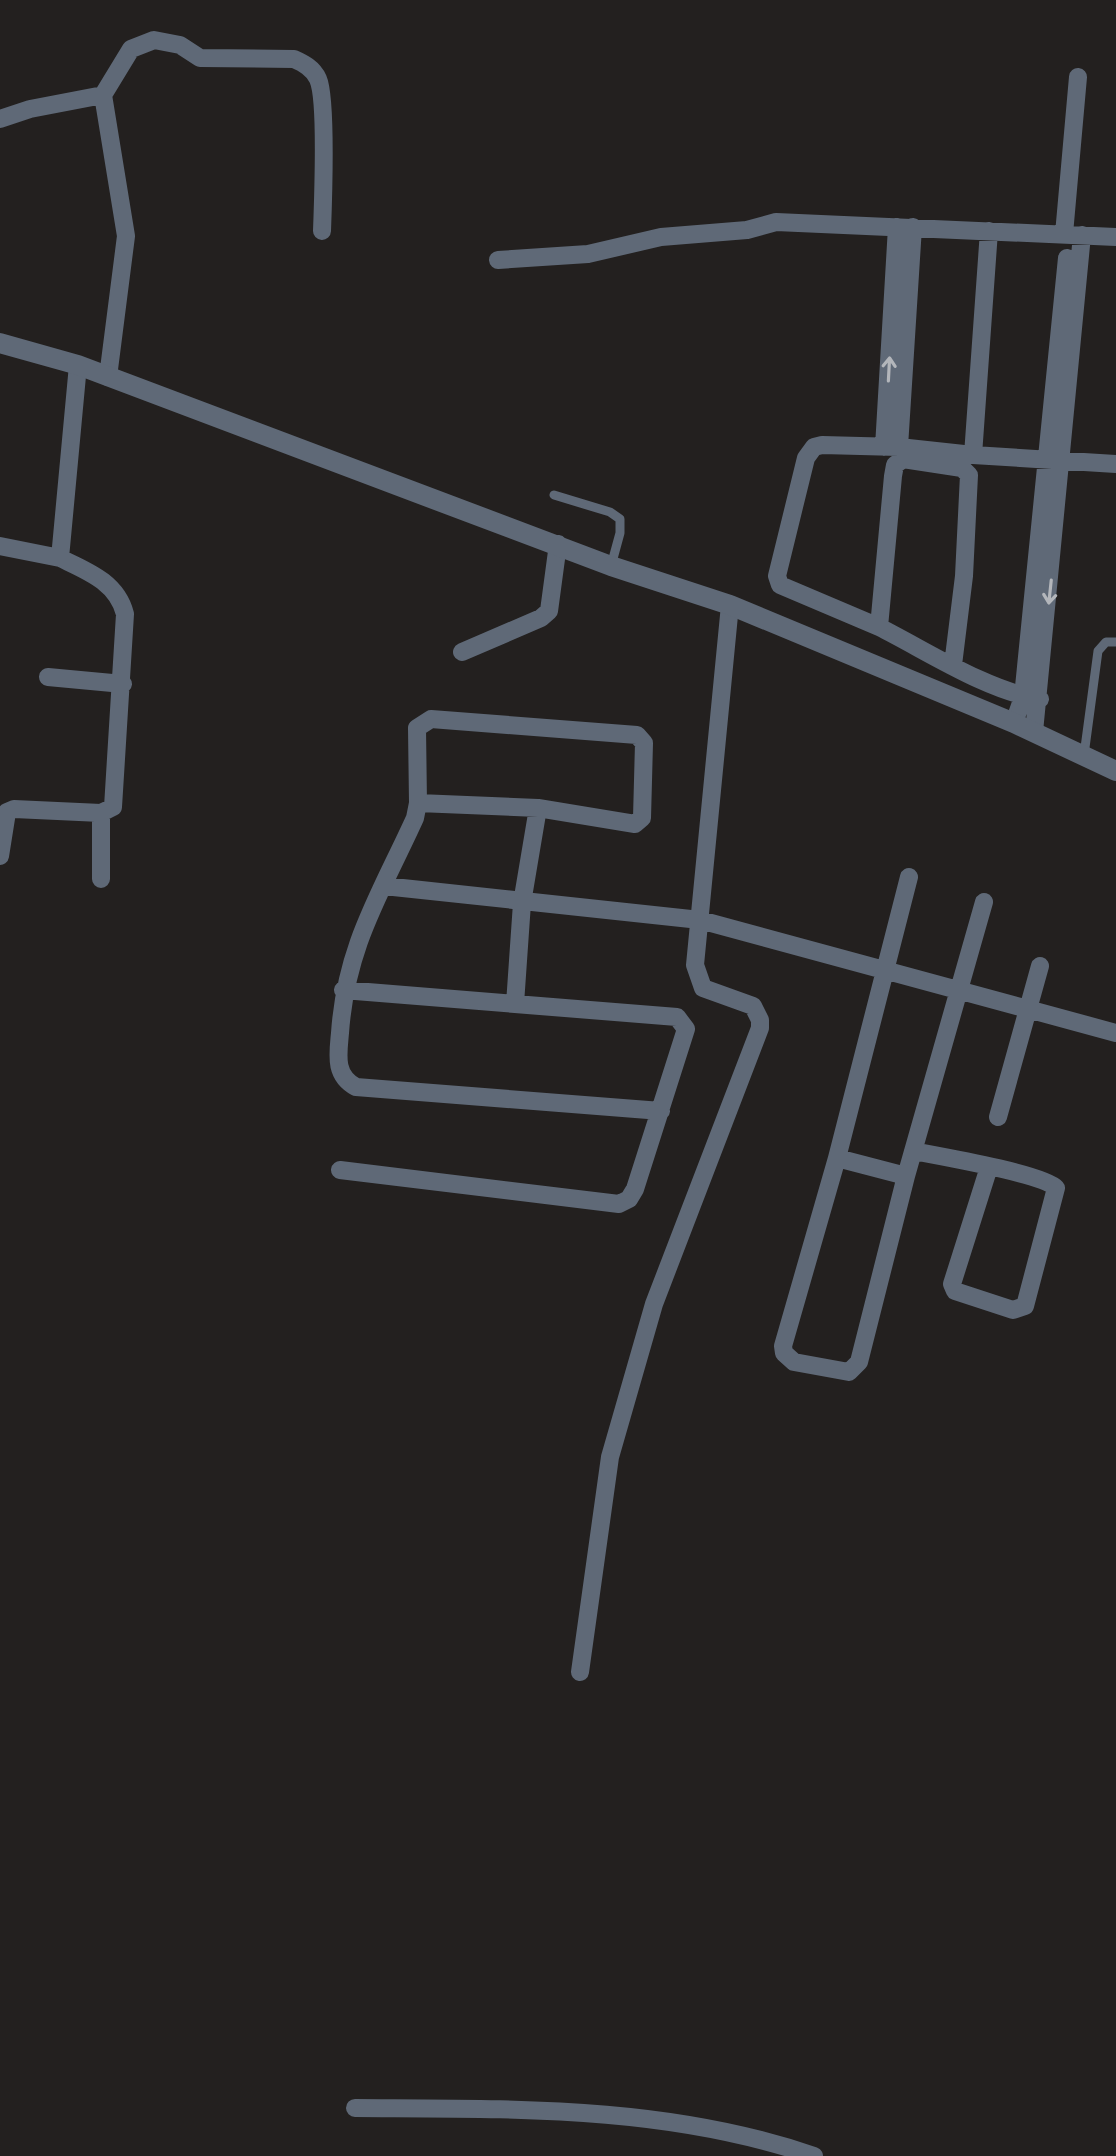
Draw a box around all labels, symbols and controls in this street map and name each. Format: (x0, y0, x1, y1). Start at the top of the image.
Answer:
one-way arrow (882, 356, 897, 383)
one-way arrow (1042, 578, 1057, 604)

